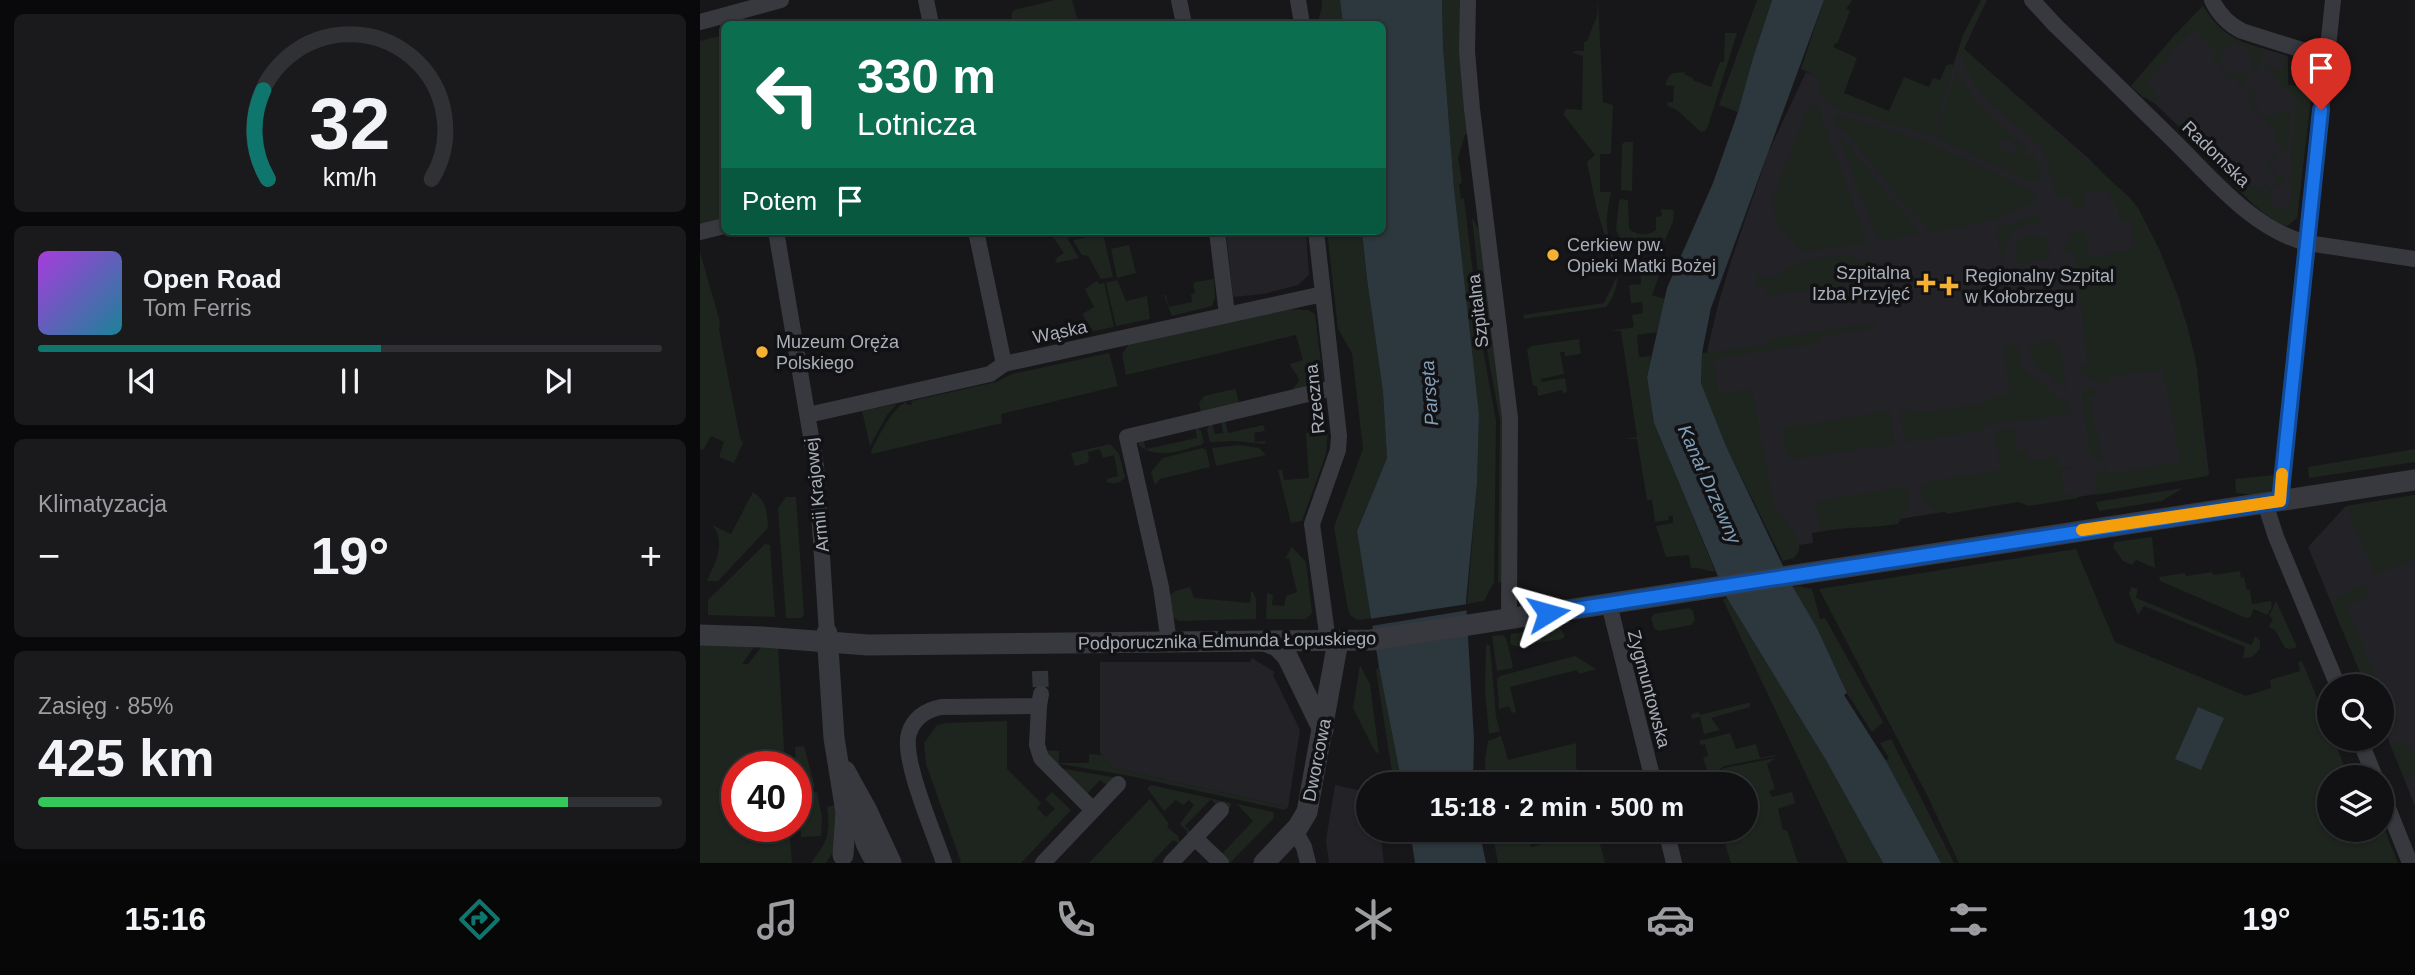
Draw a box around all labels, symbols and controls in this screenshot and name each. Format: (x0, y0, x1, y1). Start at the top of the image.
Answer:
pin (2291, 38, 2351, 110)
icon: left (742, 49, 833, 140)
text: 330 m (857, 49, 996, 103)
icon: arrive (2302, 49, 2340, 87)
text: 32 (310, 84, 390, 165)
text: Lotnicza (857, 106, 976, 142)
street label: Radomska (2178, 117, 2255, 192)
text: km/h (323, 163, 377, 191)
icon: arrive (831, 182, 869, 220)
text: Potem (742, 186, 817, 216)
place label: Cerkiew pw. Opieki Matki Bożej (1567, 235, 1716, 276)
marker: Cerkiew pw. Opieki Matki Bożej (1545, 247, 1561, 263)
place label: Szpitalna Izba Przyjęć (1812, 263, 1911, 304)
text: Open Road (143, 264, 282, 294)
place label: Regionalny Szpital w Kołobrzegu (1964, 266, 2114, 307)
street label: Szpitalna (1463, 272, 1492, 349)
marker: Szpitalna Izba Przyjęć (1916, 273, 1936, 293)
marker: Regionalny Szpital w Kołobrzegu (1939, 276, 1959, 296)
text: Tom Ferris (143, 295, 252, 321)
street label: Wąska (1031, 316, 1090, 348)
place label: Muzeum Oręża Polskiego (776, 332, 900, 373)
marker: Muzeum Oręża Polskiego (754, 344, 770, 360)
water label: Parsęta (1417, 360, 1442, 426)
icon: previous (123, 362, 161, 400)
icon: pause (331, 362, 369, 400)
icon: next (539, 362, 577, 400)
street label: Rzeczna (1301, 362, 1329, 435)
water label: Kanał Drzewny (1674, 422, 1746, 548)
street label: Armii Krajowej (801, 437, 833, 553)
text: Klimatyzacja (38, 491, 167, 517)
text: 19° (311, 527, 389, 585)
text: − (38, 535, 60, 577)
text: + (640, 535, 662, 577)
position arrow (1511, 576, 1585, 650)
street label: Podporucznika Edmunda Łopuskiego (1078, 628, 1376, 654)
street label: Zygmuntowska (1624, 628, 1675, 751)
map controls (2317, 674, 2394, 842)
button: search (2317, 674, 2394, 751)
text: Zasięg · 85% (38, 693, 174, 719)
street label: Dworcowa (1299, 716, 1335, 803)
text: 425 km (38, 729, 214, 787)
speed limit sign: 40 (721, 751, 812, 842)
button: layers (2317, 765, 2394, 842)
text: 15:18 · 2 min · 500 m (1430, 792, 1684, 822)
icon: directions (455, 895, 504, 944)
icon: music (753, 895, 802, 944)
icon: phone (1051, 895, 1100, 944)
icon: climate (1349, 895, 1398, 944)
icon: car (1646, 895, 1695, 944)
icon: filters (1944, 895, 1993, 944)
text: 15:16 (124, 901, 206, 937)
text: 19° (2242, 901, 2291, 937)

